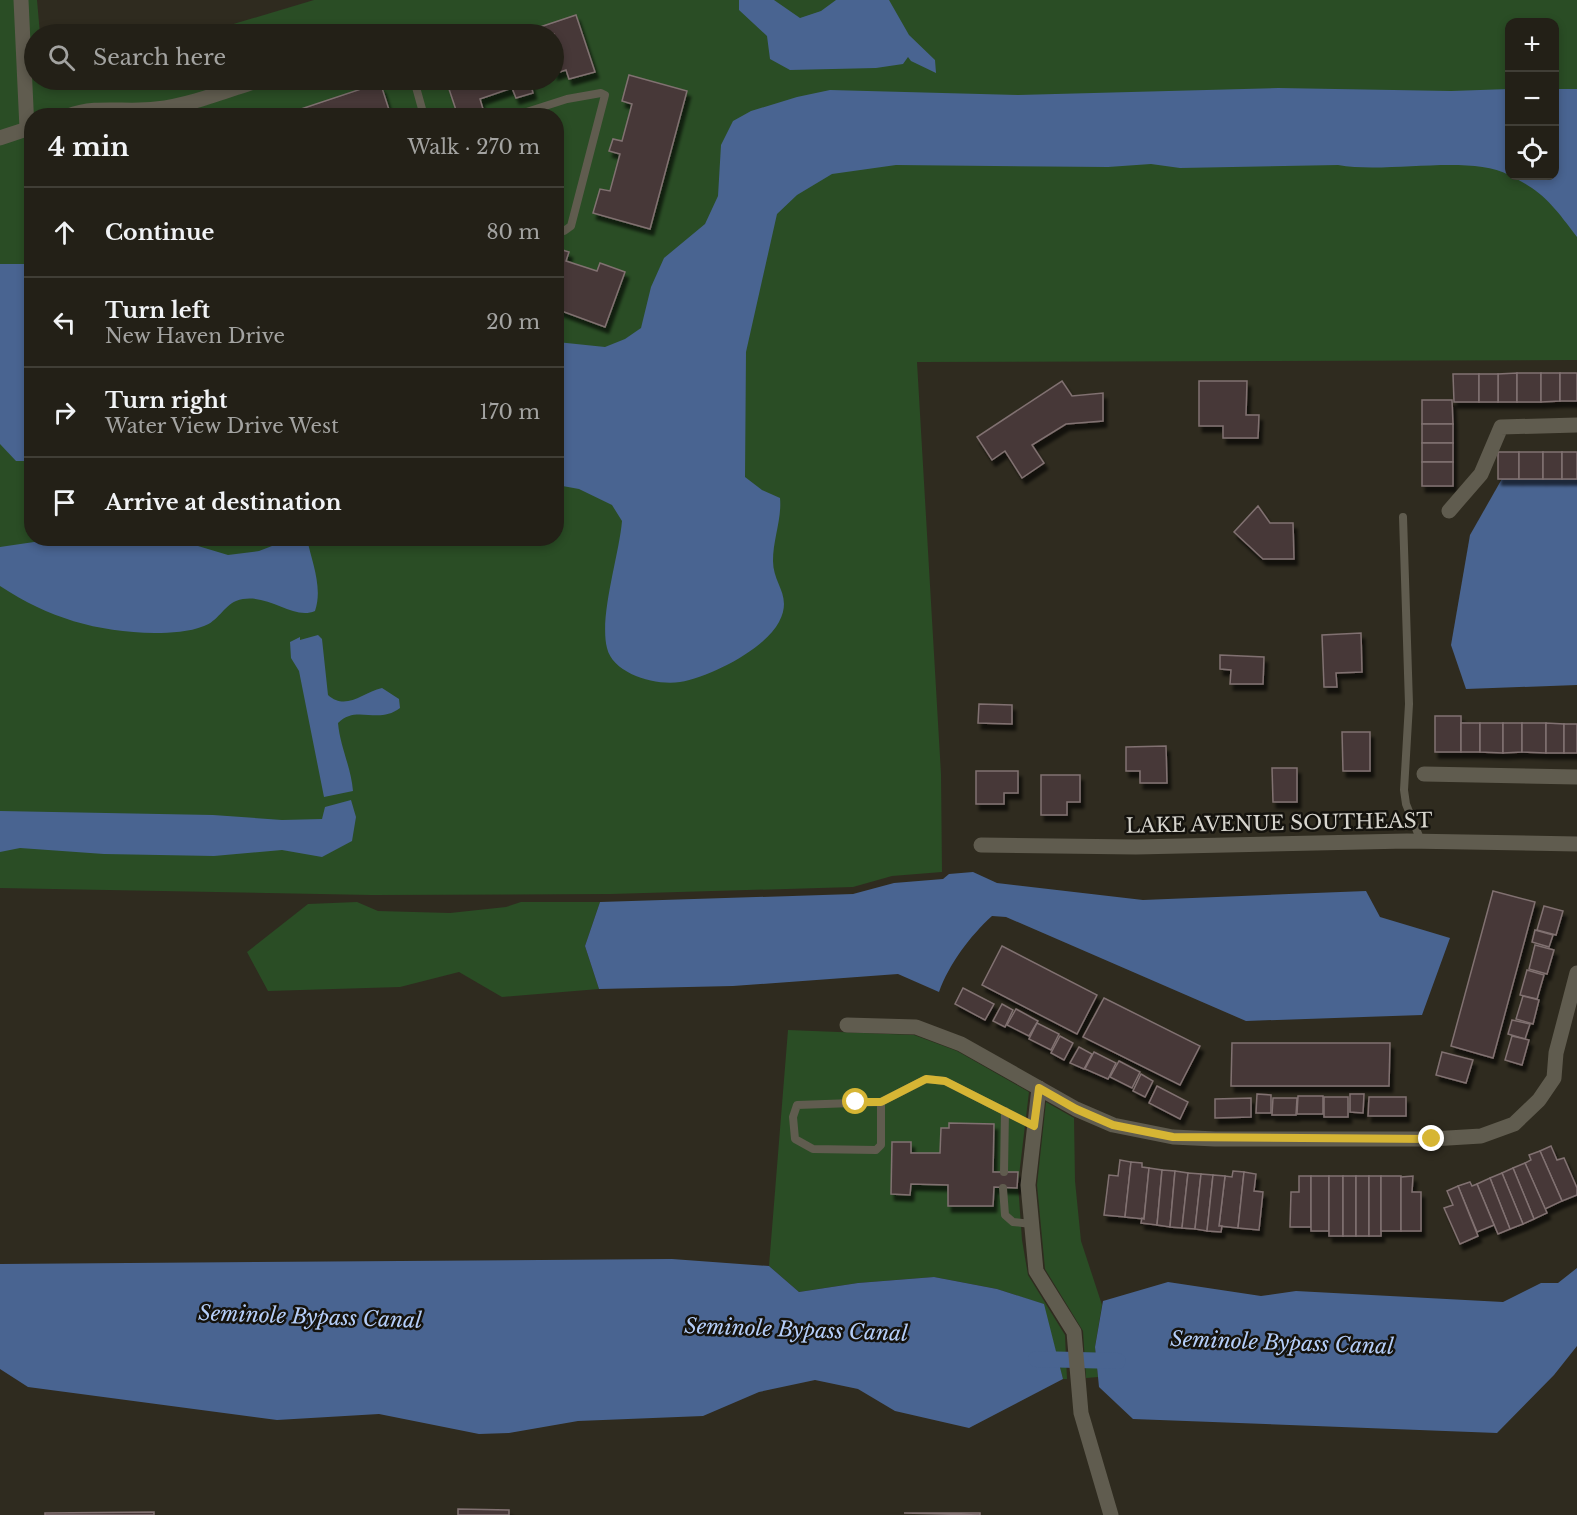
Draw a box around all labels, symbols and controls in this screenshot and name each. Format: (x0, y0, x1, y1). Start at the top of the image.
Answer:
map controls (1505, 18, 1559, 180)
button: + (1505, 18, 1559, 72)
search box (24, 24, 564, 90)
icon: search (45, 41, 78, 74)
text: Search here (93, 44, 226, 71)
button: − (1505, 72, 1559, 126)
button: locate (1505, 126, 1559, 180)
text: 4 min (48, 131, 129, 163)
text: Walk · 270 m (408, 135, 540, 159)
icon: ahead (48, 216, 81, 249)
text: Continue (105, 219, 214, 246)
text: 80 m (486, 220, 540, 244)
text: Turn left (105, 297, 210, 324)
icon: left (48, 306, 81, 339)
text: 20 m (486, 310, 540, 334)
text: New Haven Drive (105, 324, 285, 348)
text: Turn right (105, 387, 227, 414)
icon: right (48, 396, 81, 429)
text: 170 m (480, 400, 540, 424)
text: Water View Drive West (105, 414, 339, 438)
icon: arrive (48, 486, 81, 519)
text: Arrive at destination (105, 489, 342, 516)
street label: LAKE AVENUE SOUTHEAST (1125, 808, 1433, 838)
route start (842, 1088, 868, 1114)
route end (1418, 1125, 1444, 1151)
water label: Seminole Bypass Canal (198, 1300, 423, 1334)
water label: Seminole Bypass Canal (684, 1313, 909, 1347)
water label: Seminole Bypass Canal (1170, 1326, 1395, 1360)

